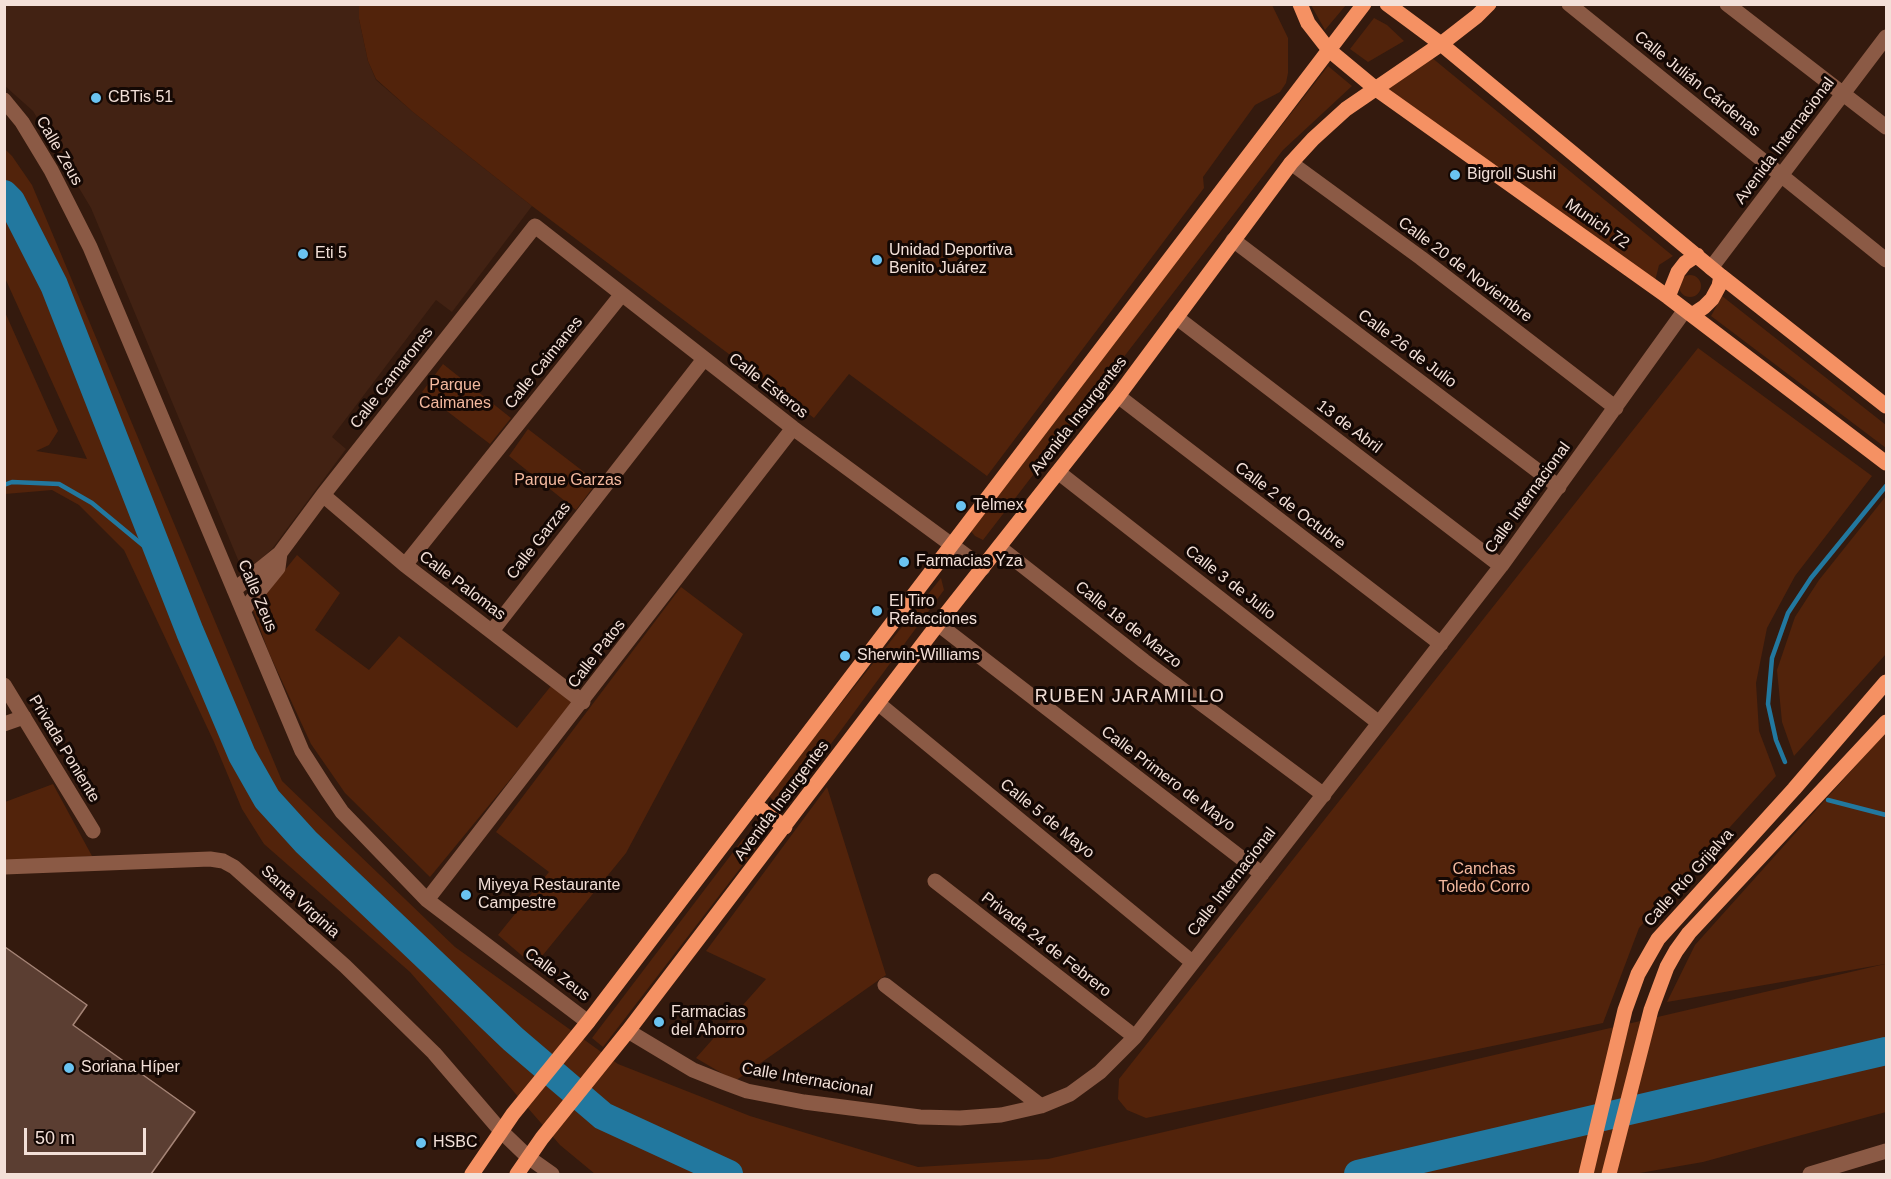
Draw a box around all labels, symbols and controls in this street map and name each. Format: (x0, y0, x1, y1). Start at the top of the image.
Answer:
street label: Calle Julián Cárdenas (1630, 27, 1764, 141)
street label: Avenida Internacional (1731, 74, 1839, 208)
place label: CBTis 51 (108, 88, 173, 108)
marker: CBTis 51 (89, 91, 103, 105)
street label: Calle Zeus (32, 113, 86, 189)
place label: Bigroll Sushi (1467, 165, 1556, 185)
marker: Bigroll Sushi (1448, 168, 1462, 182)
street label: Munich 72 (1561, 195, 1633, 253)
street label: Calle 20 de Noviembre (1394, 213, 1536, 327)
place label: Unidad Deportiva Benito Juárez (889, 241, 1013, 279)
place label: Eti 5 (315, 244, 347, 264)
marker: Eti 5 (296, 247, 310, 261)
marker: Unidad Deportiva Benito Juárez (870, 253, 884, 267)
street label: Calle 26 de Julio (1354, 306, 1460, 392)
street label: Calle Caimanes (501, 313, 587, 413)
street label: Calle Camarones (346, 323, 438, 433)
street label: Calle Esteros (725, 349, 811, 423)
street label: Avenida Insurgentes (1027, 353, 1131, 479)
park label: Parque Caimanes (419, 376, 491, 414)
street label: 13 de Abril (1313, 396, 1385, 458)
street label: Calle Internacional (1481, 439, 1575, 557)
street label: Calle 2 de Octubre (1231, 458, 1349, 554)
park label: Parque Garzas (514, 471, 622, 491)
place label: Telmex (973, 496, 1024, 516)
street label: Calle Garzas (503, 499, 575, 583)
marker: Telmex (954, 499, 968, 513)
street label: Calle 3 de Julio (1181, 542, 1279, 624)
street label: Calle Palomas (415, 547, 509, 625)
place label: Farmacias Yza (916, 552, 1023, 572)
marker: Farmacias Yza (897, 555, 911, 569)
street label: Calle Zeus (233, 557, 281, 635)
street label: Calle 18 de Marzo (1071, 577, 1185, 673)
place label: El Tiro Refacciones (889, 592, 977, 630)
marker: El Tiro Refacciones (870, 604, 884, 618)
street label: Calle Patos (564, 616, 630, 692)
place label: Sherwin-Williams (857, 646, 980, 666)
marker: Sherwin-Williams (838, 649, 852, 663)
district label: RUBEN JARAMILLO (1035, 686, 1225, 708)
street label: Privada Poniente (24, 692, 104, 806)
street label: Calle Primero de Mayo (1097, 722, 1239, 836)
street label: Avenida Insurgentes (731, 737, 833, 865)
street label: Calle 5 de Mayo (996, 775, 1098, 863)
street label: Calle Internacional (1184, 824, 1280, 940)
street label: Calle Río Grijalva (1640, 825, 1738, 931)
park label: Canchas Toledo Corro (1438, 860, 1530, 898)
street label: Santa Virginia (257, 862, 343, 942)
place label: Miyeya Restaurante Campestre (478, 876, 620, 914)
marker: Miyeya Restaurante Campestre (459, 888, 473, 902)
street label: Privada 24 de Febrero (977, 888, 1115, 1002)
street label: Calle Zeus (521, 944, 593, 1006)
place label: Farmacias del Ahorro (671, 1003, 746, 1041)
marker: Farmacias del Ahorro (652, 1015, 666, 1029)
place label: Soriana Híper (81, 1058, 180, 1078)
street label: Calle Internacional (740, 1059, 874, 1101)
marker: Soriana Híper (62, 1061, 76, 1075)
scale bar (27, 1116, 148, 1154)
text: 50 m (35, 1128, 75, 1148)
place label: HSBC (433, 1133, 477, 1153)
marker: HSBC (414, 1136, 428, 1150)

